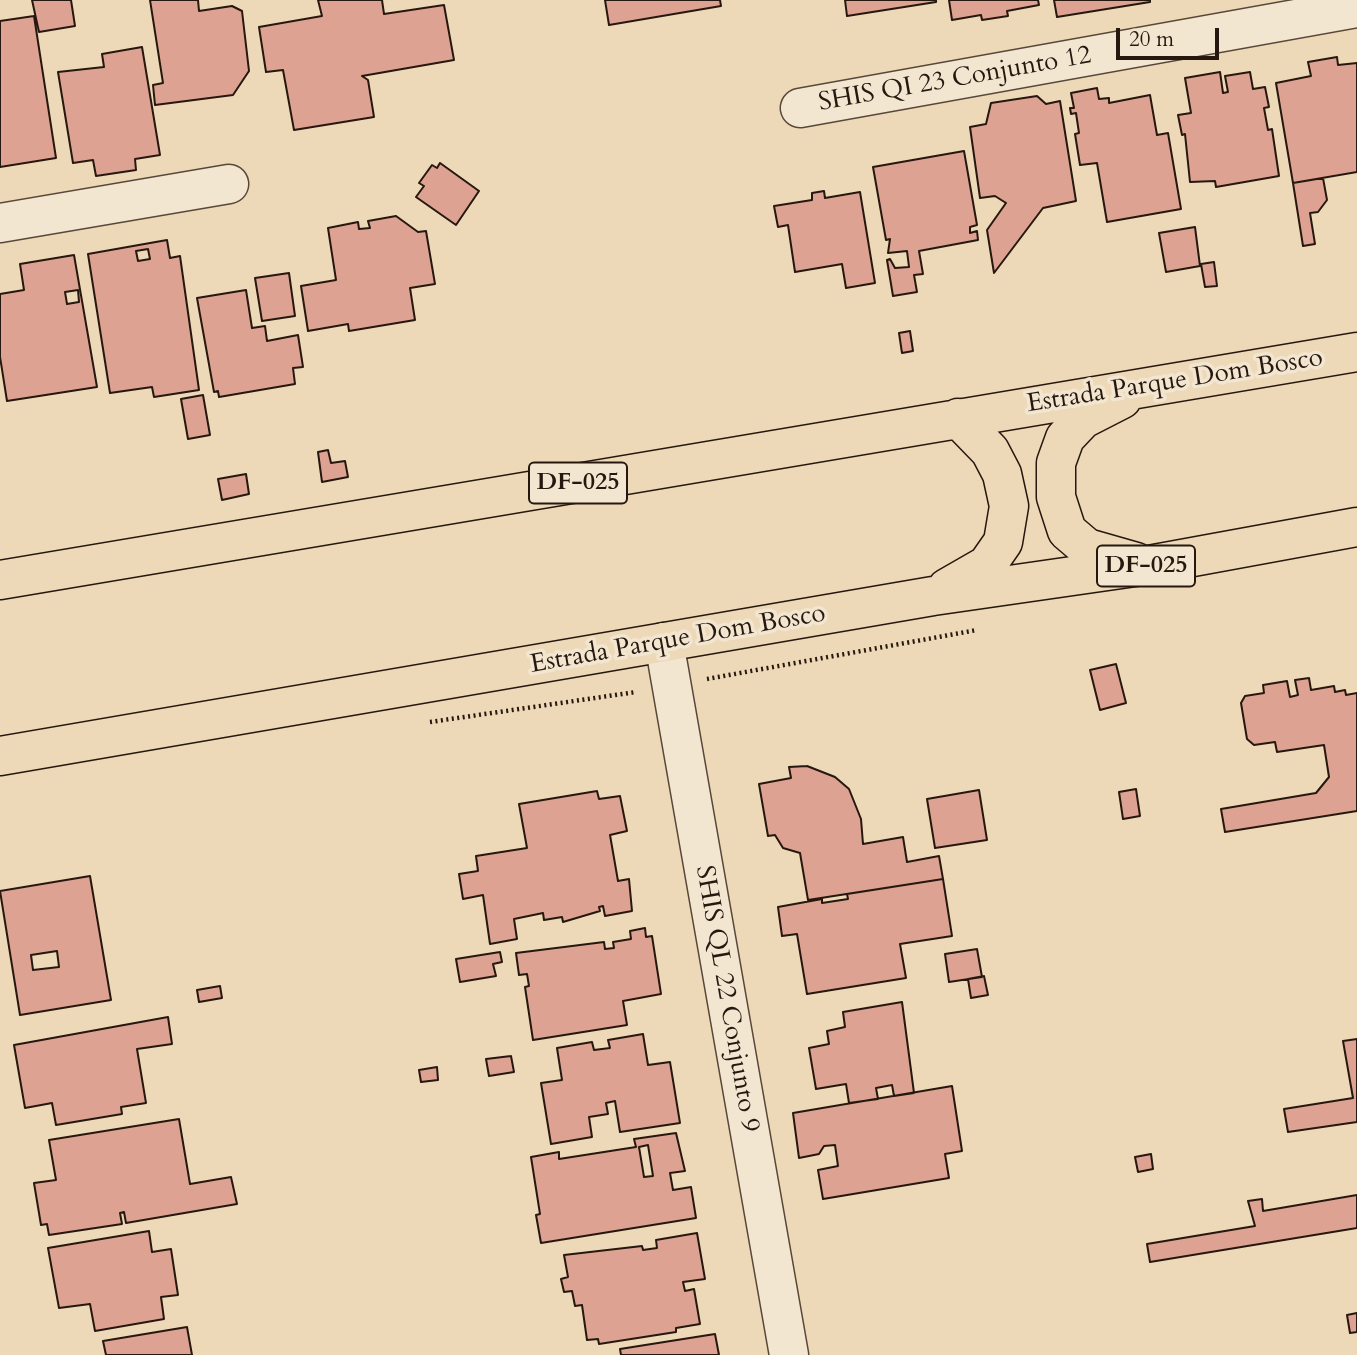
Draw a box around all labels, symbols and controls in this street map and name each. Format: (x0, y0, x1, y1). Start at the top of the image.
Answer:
scale bar (1119, 14, 1222, 58)
text: 20 m (1129, 25, 1174, 54)
street label: SHIS QI 23 Conjunto 12 (816, 41, 1094, 119)
street label: Estrada Parque Dom Bosco (1025, 343, 1325, 421)
road number: DF-025 (529, 462, 627, 504)
road number: DF-025 (1097, 546, 1195, 586)
street label: Estrada Parque Dom Bosco (528, 599, 828, 681)
street label: SHIS QL 22 Conjunto 9 (687, 863, 765, 1135)

